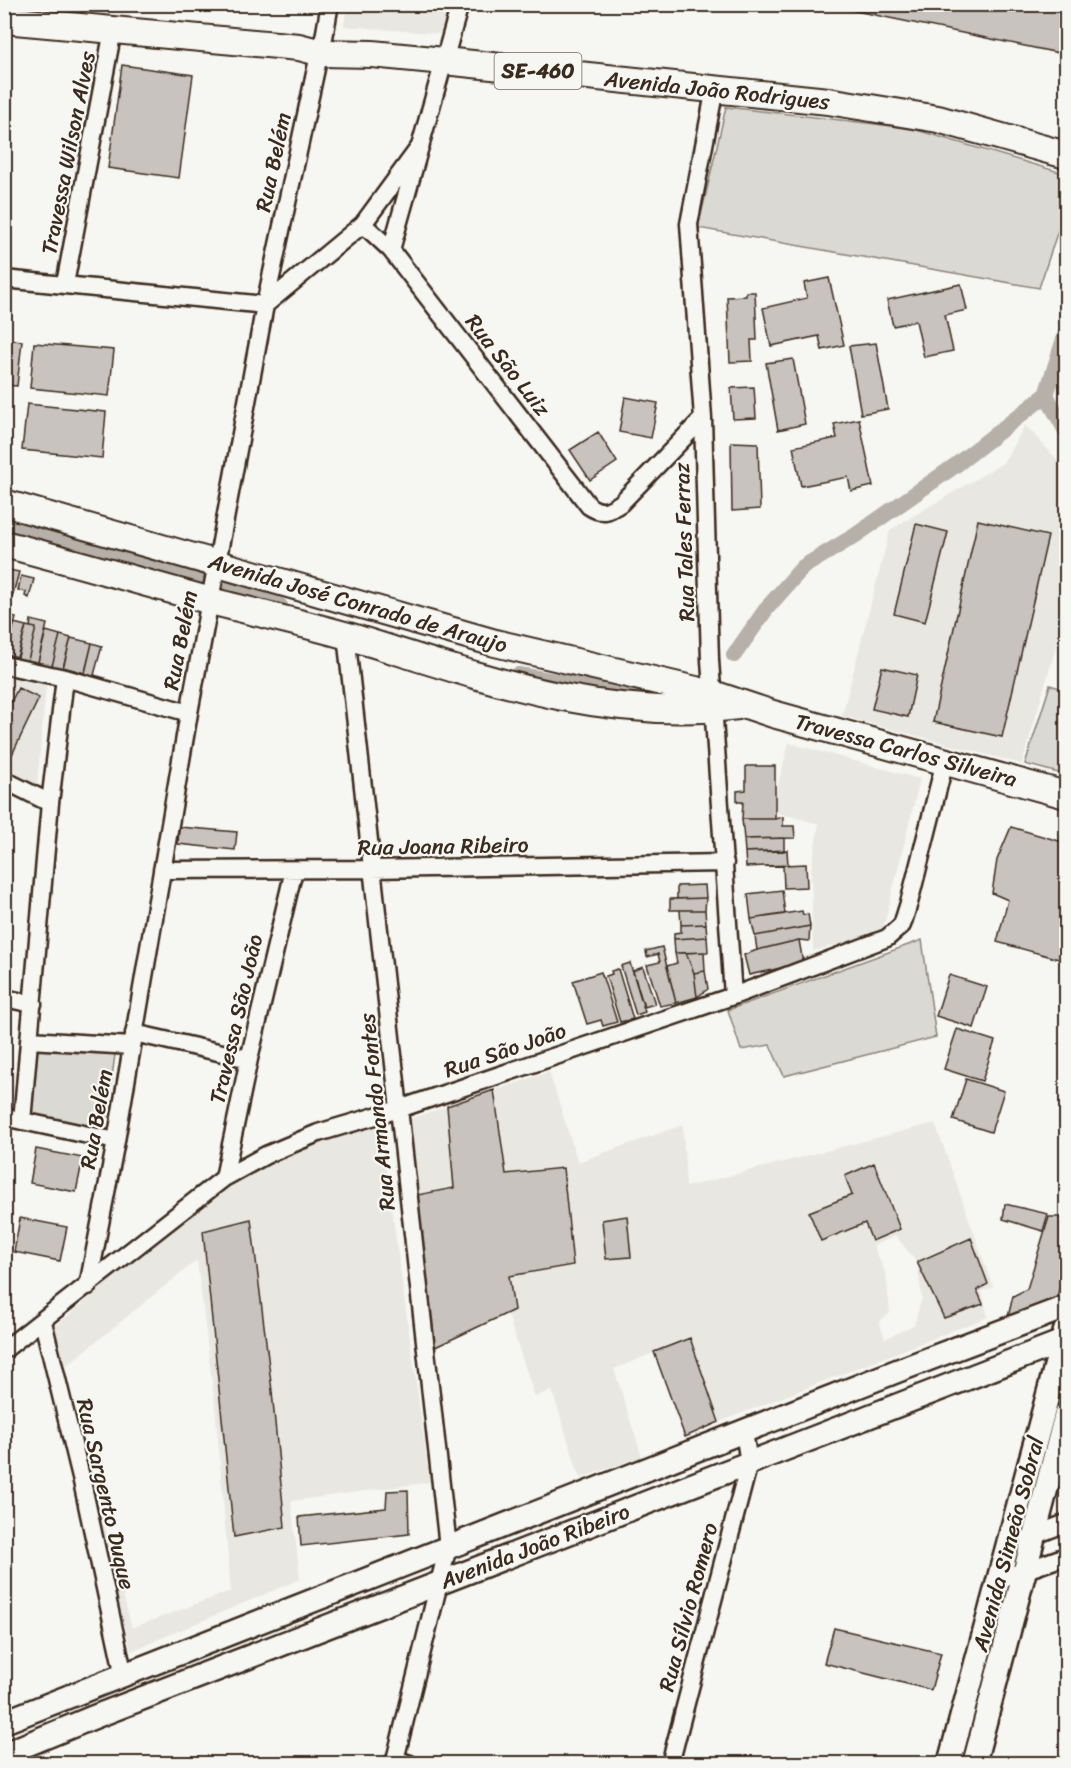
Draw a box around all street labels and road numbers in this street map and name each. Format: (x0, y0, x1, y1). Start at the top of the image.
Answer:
street label: Travessa Wilson Alves (29, 47, 107, 258)
road number: SE-460 (494, 53, 582, 89)
street label: Avenida João Rodrigues (601, 59, 832, 121)
street label: Rua Belém (243, 108, 303, 215)
street label: Rua São Luiz (455, 305, 561, 425)
street label: Rua Tales Ferraz (662, 461, 706, 622)
street label: Avenida José Conrado de Araujo (203, 541, 512, 664)
street label: Rua Belém (151, 587, 209, 693)
street label: Travessa Carlos Silveira (791, 702, 1021, 798)
street label: Rua Joana Ribeiro (357, 825, 529, 867)
street label: Travessa São João (198, 930, 274, 1108)
street label: Rua Armando Fontes (347, 1010, 407, 1213)
street label: Rua São João (439, 1011, 571, 1089)
street label: Rua Belém (68, 1066, 124, 1172)
street label: Rua Sargento Duque (65, 1394, 147, 1594)
street label: Avenida Simeão Sobral (960, 1431, 1056, 1657)
street label: Avenida João Ribeiro (433, 1492, 636, 1600)
street label: Rua Sílvio Romero (647, 1518, 729, 1696)

